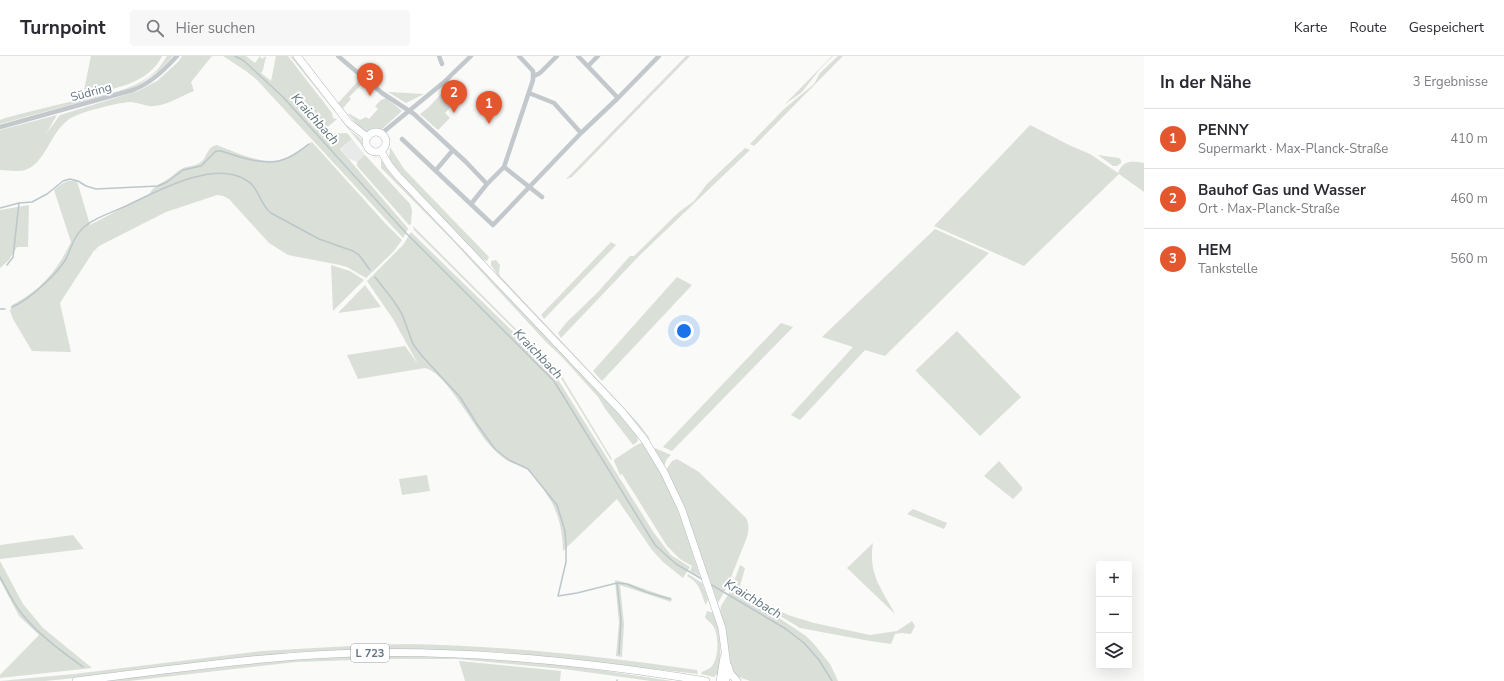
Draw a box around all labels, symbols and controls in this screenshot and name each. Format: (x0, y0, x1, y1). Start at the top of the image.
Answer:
search box (130, 10, 410, 46)
text: Turnpoint (20, 15, 106, 41)
icon: search (144, 17, 166, 39)
text: Hier suchen (176, 18, 255, 38)
text: Karte (1294, 18, 1328, 37)
text: Route (1350, 18, 1387, 37)
text: Gespeichert (1409, 18, 1484, 37)
pin: 3 (357, 63, 383, 96)
text: In der Nähe (1160, 71, 1251, 94)
text: 3 Ergebnisse (1413, 73, 1488, 91)
street label: Südring (69, 79, 113, 105)
pin: 2 (441, 80, 467, 113)
water label: Kraichbach (287, 89, 343, 149)
pin: 1 (476, 91, 502, 124)
text: PENNY (1198, 120, 1248, 140)
text: 1 (1169, 130, 1177, 148)
text: 410 m (1450, 130, 1488, 148)
text: Supermarkt · Max-Planck-Straße (1198, 140, 1388, 158)
text: Bauhof Gas und Wasser (1198, 180, 1366, 200)
text: 2 (1169, 190, 1177, 208)
text: 460 m (1450, 190, 1488, 208)
text: Ort · Max-Planck-Straße (1198, 200, 1340, 218)
text: HEM (1198, 240, 1232, 260)
text: 3 (1169, 250, 1177, 268)
text: 560 m (1450, 250, 1488, 268)
text: Tankstelle (1198, 260, 1258, 278)
your location (674, 321, 694, 341)
water label: Kraichbach (509, 325, 567, 383)
map controls (1096, 561, 1132, 669)
button: + (1096, 561, 1132, 597)
water label: Kraichbach (721, 575, 785, 623)
button: − (1096, 597, 1132, 633)
button: layers (1096, 633, 1132, 669)
road number: L 723 (351, 644, 389, 662)

